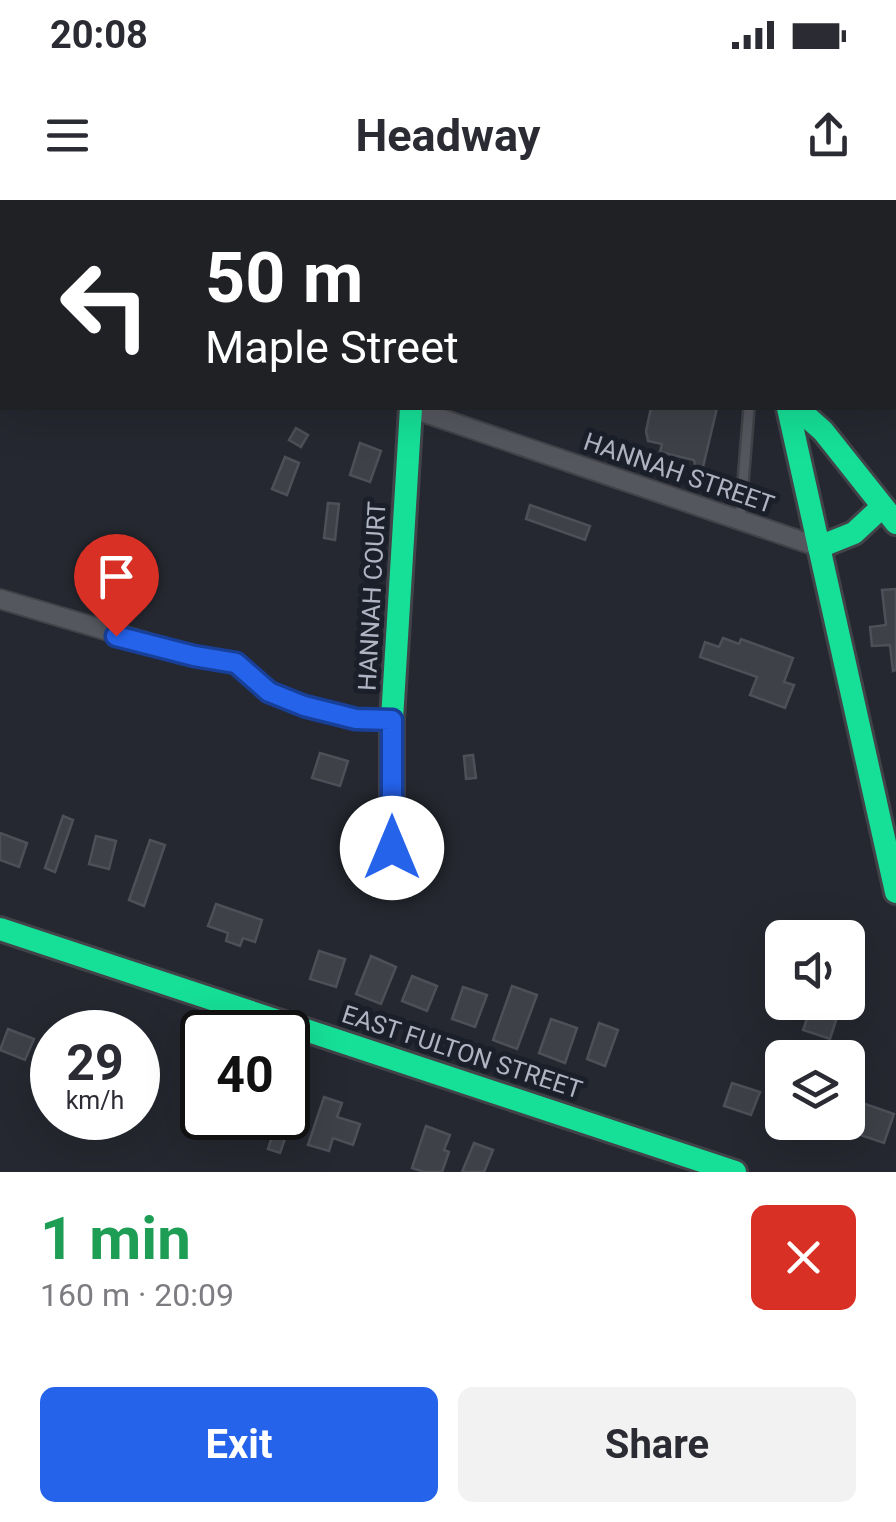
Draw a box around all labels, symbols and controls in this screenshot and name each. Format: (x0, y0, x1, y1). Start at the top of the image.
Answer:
text: 20:08 (50, 13, 148, 57)
icon: menu (40, 108, 95, 163)
icon: share (801, 108, 856, 163)
text: Headway (356, 109, 540, 162)
text: 50 m (205, 237, 363, 319)
icon: left (40, 240, 170, 370)
text: Maple Street (205, 321, 459, 374)
street label: HANNAH STREET (580, 427, 778, 519)
street label: HANNAH COURT (353, 500, 391, 691)
pin (74, 534, 159, 637)
icon: arrive (89, 549, 144, 604)
position arrow (340, 796, 444, 900)
map controls (765, 920, 865, 1140)
button: sound (765, 920, 865, 1020)
street label: EAST FULTON STREET (338, 999, 586, 1105)
speed limit sign: 40 (180, 1010, 310, 1140)
text: 29 (66, 1034, 124, 1092)
button: layers (765, 1040, 865, 1140)
text: km/h (66, 1086, 124, 1115)
text: 1 min (40, 1203, 191, 1274)
button: close (751, 1205, 856, 1310)
text: 160 m · 20:09 (40, 1276, 234, 1314)
button: Exit (40, 1387, 438, 1502)
button: Share (458, 1387, 856, 1502)

